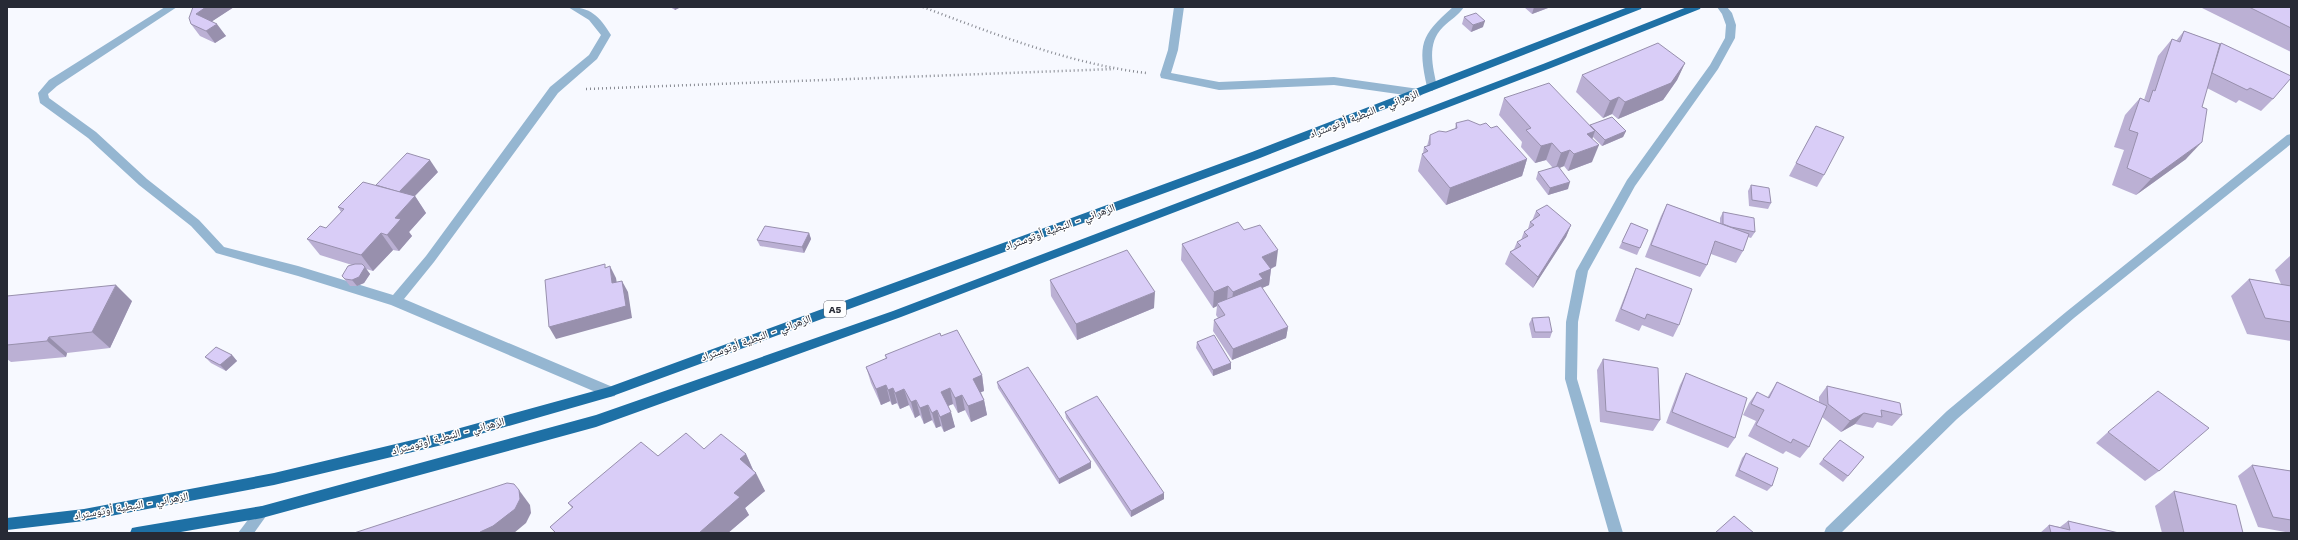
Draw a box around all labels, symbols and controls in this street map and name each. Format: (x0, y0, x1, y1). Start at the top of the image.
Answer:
street label: الزهراني - النبطية أوتوستراد (1307, 86, 1421, 143)
street label: الزهراني - النبطية أوتوستراد (1003, 200, 1117, 255)
road number: A5 (824, 301, 846, 317)
street label: الزهراني - النبطية أوتوستراد (699, 311, 813, 366)
street label: الزهراني - النبطية أوتوستراد (390, 414, 506, 459)
street label: الزهراني - النبطية أوتوستراد (72, 489, 190, 524)

